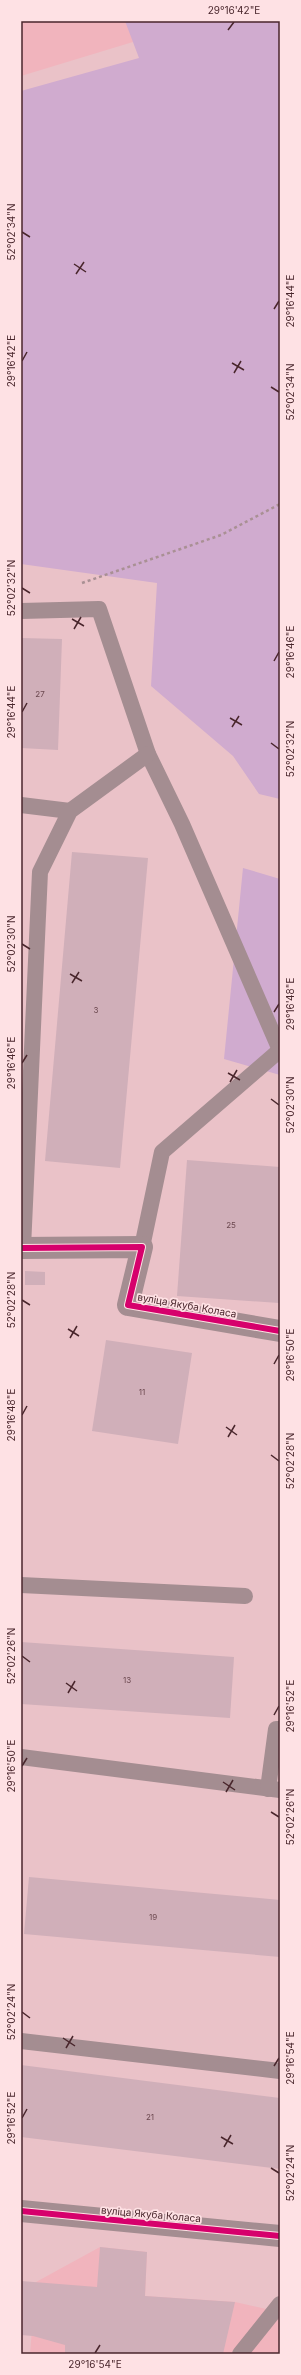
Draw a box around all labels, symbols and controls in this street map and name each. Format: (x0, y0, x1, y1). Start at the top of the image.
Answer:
text: 29°16'42"E (208, 4, 260, 16)
text: 52°02'34"N (5, 204, 17, 260)
text: 29°16'44"E (284, 274, 296, 328)
text: 29°16'42"E (5, 335, 17, 387)
text: 52°02'34"N (284, 364, 296, 420)
text: 52°02'32"N (5, 560, 17, 616)
text: 29°16'46"E (284, 626, 296, 678)
text: 29°16'44"E (5, 685, 17, 739)
house number: 27 (35, 689, 45, 699)
text: 52°02'32"N (284, 721, 296, 777)
text: 52°02'30"N (5, 916, 17, 972)
text: 29°16'48"E (284, 978, 296, 1030)
house number: 3 (94, 1005, 99, 1015)
text: 29°16'46"E (5, 1037, 17, 1089)
text: 52°02'30"N (284, 1077, 296, 1133)
house number: 25 (226, 1220, 236, 1230)
text: 52°02'28"N (5, 1272, 17, 1328)
street label: вуліца Якуба Коласа (137, 1290, 237, 1320)
text: 29°16'50"E (284, 1328, 296, 1382)
house number: 11 (139, 1387, 145, 1397)
text: 29°16'48"E (5, 1389, 17, 1441)
text: 52°02'28"N (284, 1433, 296, 1489)
text: 52°02'26"N (5, 1628, 17, 1684)
house number: 13 (123, 1675, 131, 1685)
text: 29°16'52"E (284, 1680, 296, 1732)
text: 29°16'50"E (5, 1739, 17, 1793)
text: 52°02'26"N (284, 1789, 296, 1845)
house number: 19 (149, 1912, 157, 1922)
text: 52°02'24"N (5, 1984, 17, 2040)
text: 29°16'54"E (284, 2031, 296, 2085)
text: 29°16'52"E (5, 2092, 17, 2144)
house number: 21 (146, 2112, 154, 2122)
text: 52°02'24"N (284, 2145, 296, 2201)
street label: вуліца Якуба Коласа (101, 2204, 201, 2224)
text: 29°16'54"E (68, 2358, 122, 2370)

